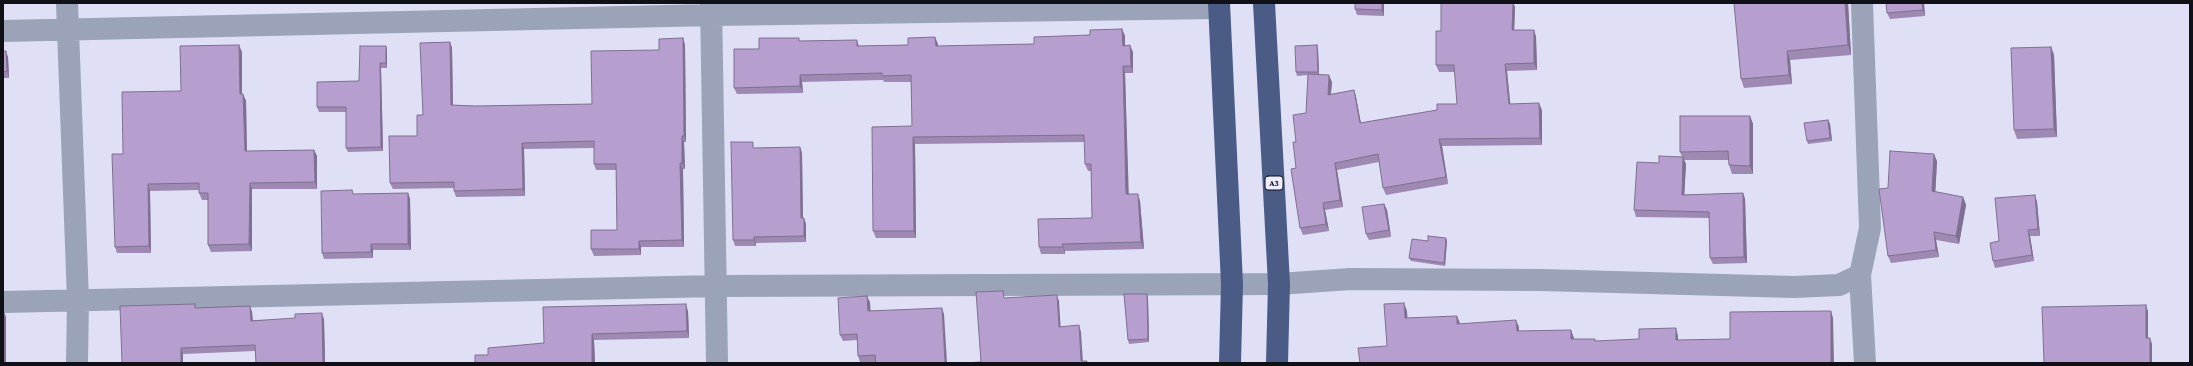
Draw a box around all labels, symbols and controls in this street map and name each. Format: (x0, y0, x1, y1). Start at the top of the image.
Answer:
road number: A3 (1265, 176, 1283, 190)

